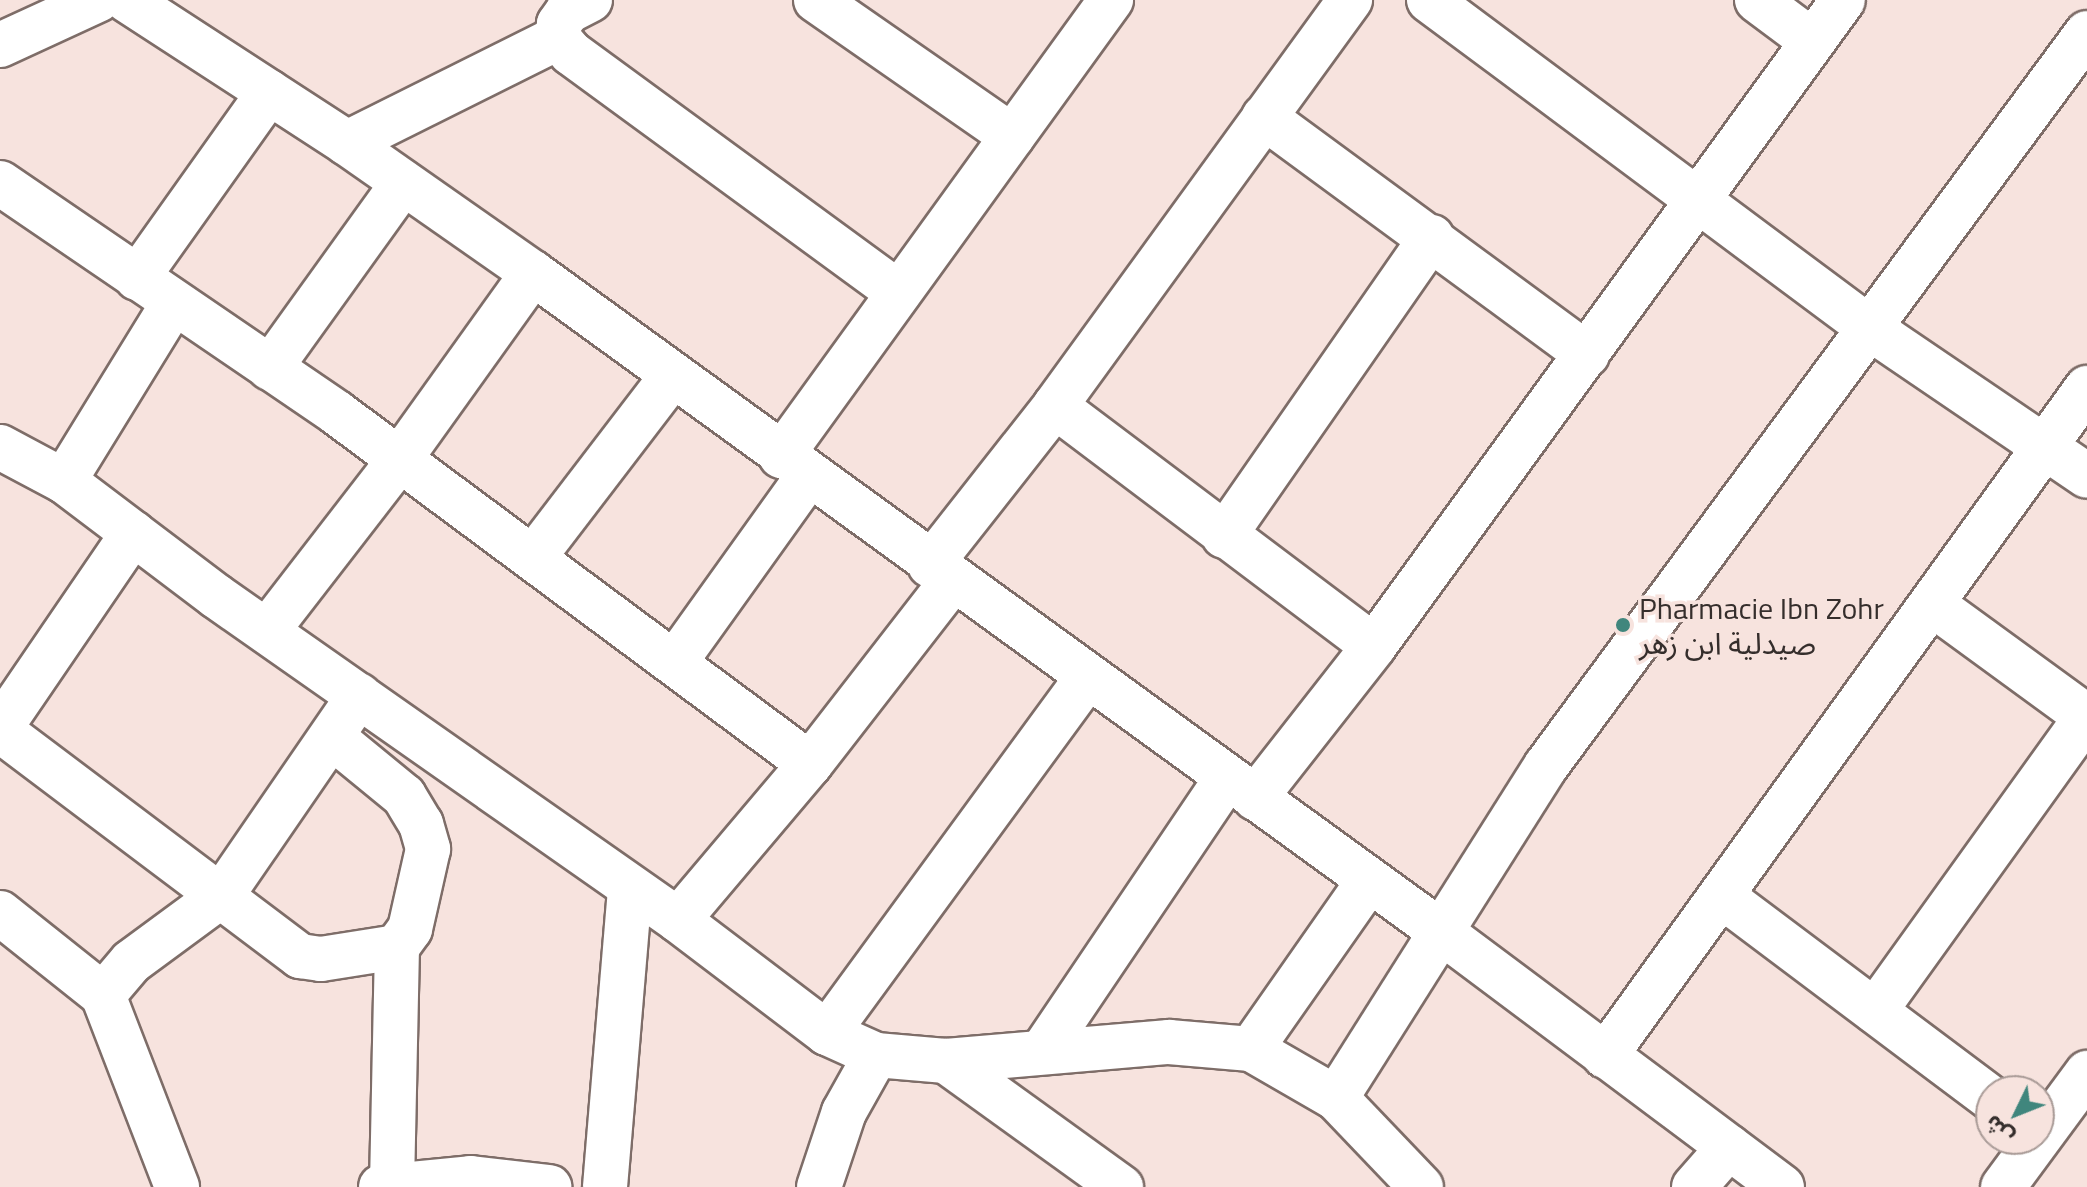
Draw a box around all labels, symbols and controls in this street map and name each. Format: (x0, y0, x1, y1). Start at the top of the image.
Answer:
place label: Pharmacie Ibn Zohr صيدلية ابن زهر (1639, 590, 1884, 660)
marker: Pharmacie Ibn Zohr صيدلية ابن زهر (1614, 616, 1632, 634)
north arrow (1975, 1075, 2055, 1155)
text: ش (1976, 1107, 2022, 1153)

